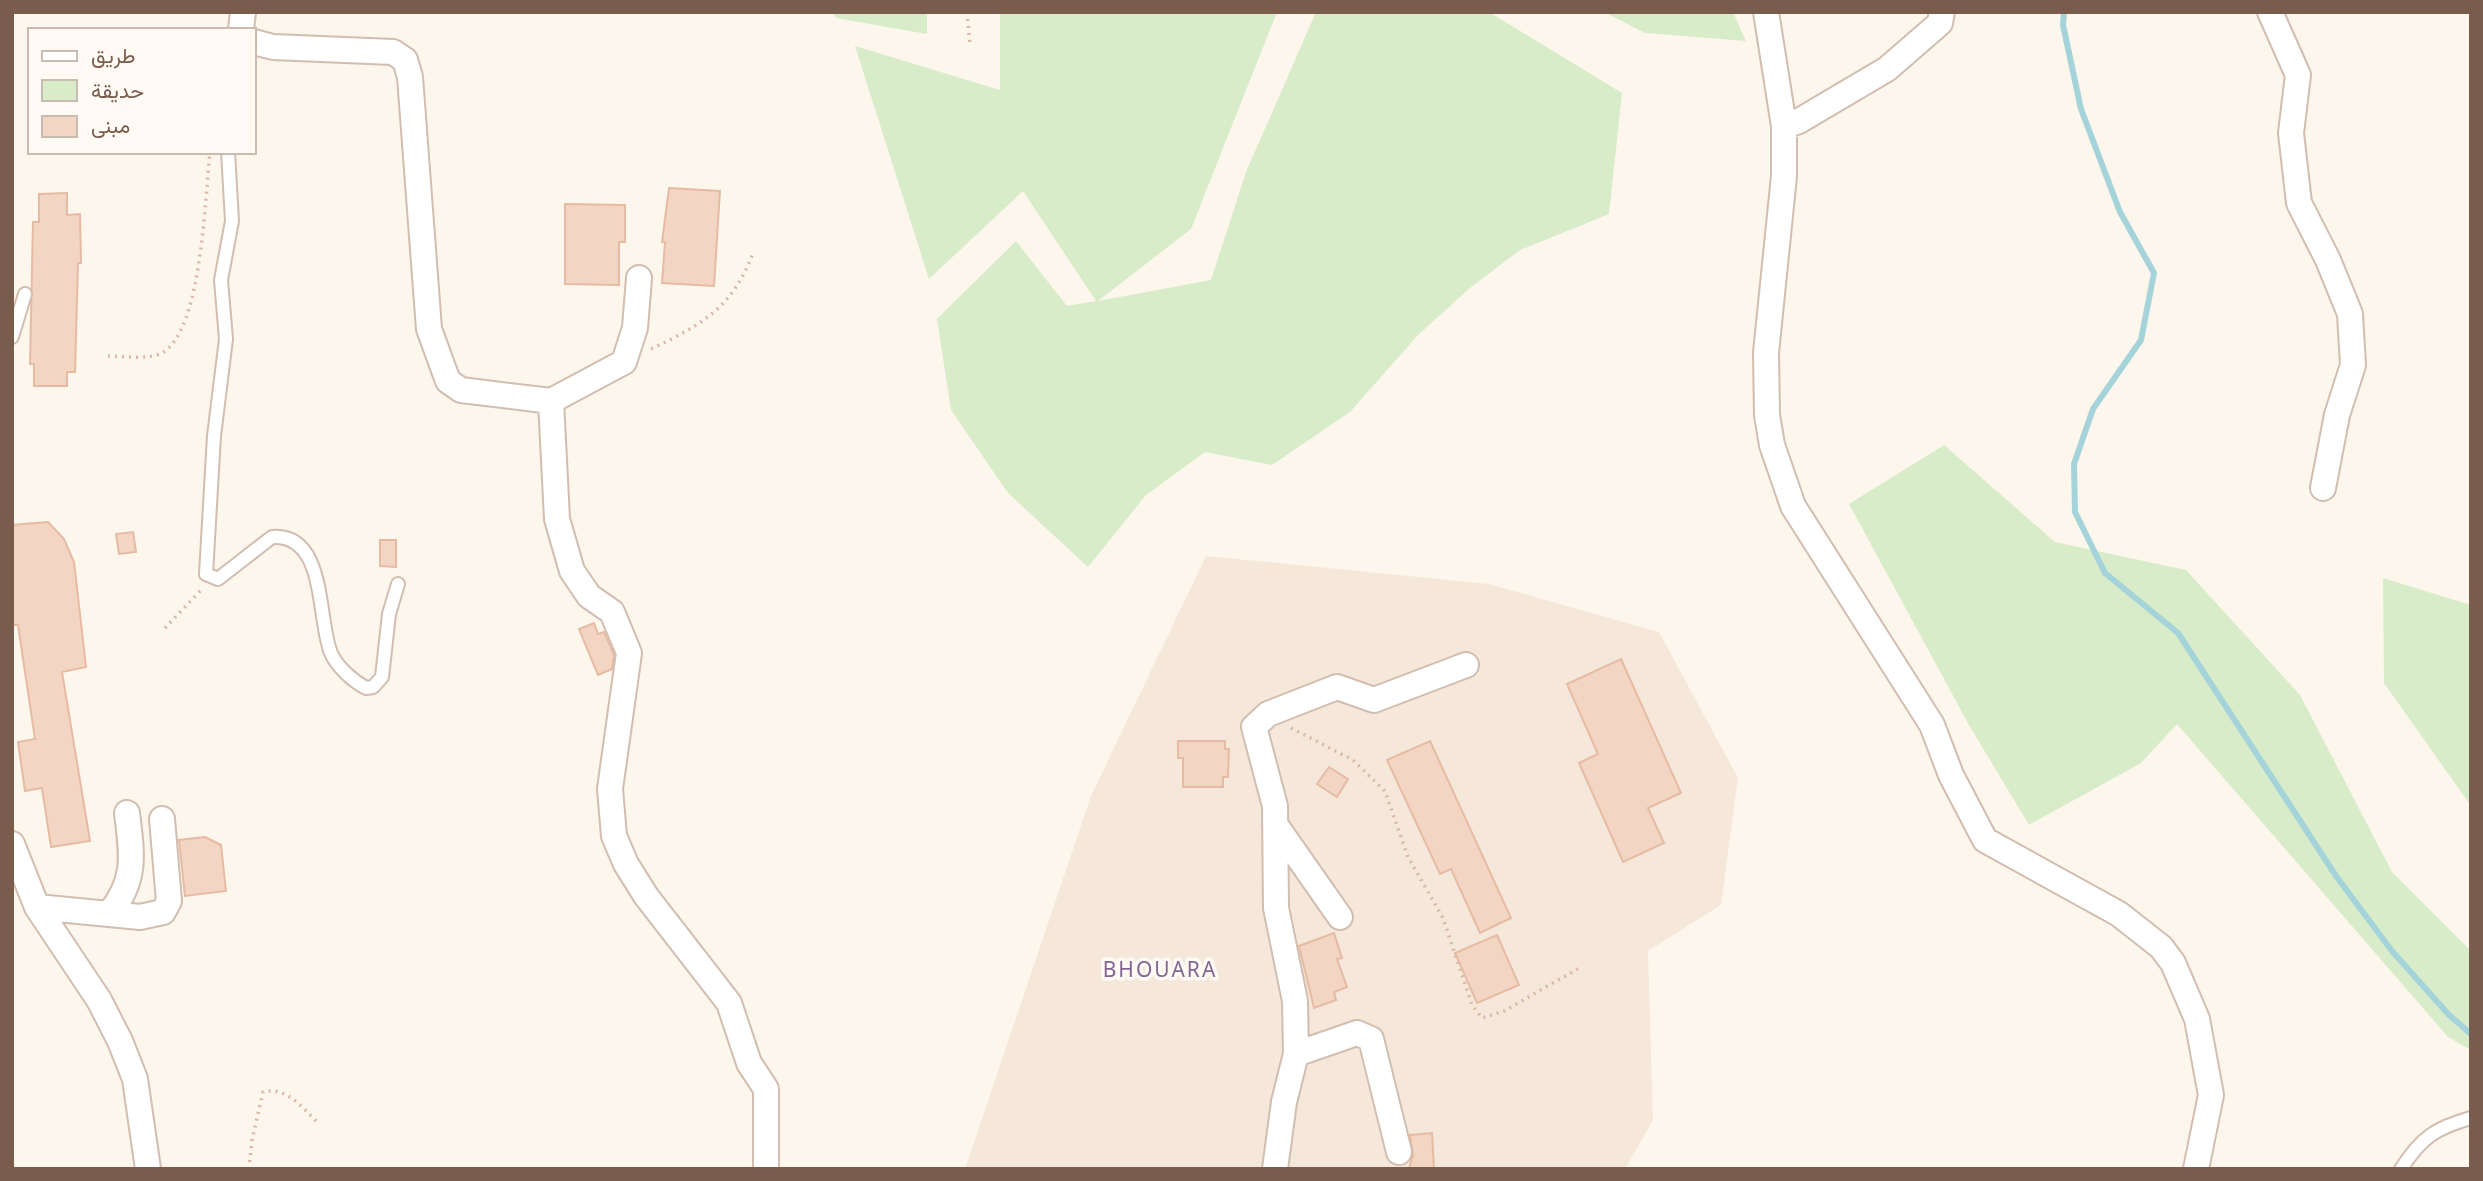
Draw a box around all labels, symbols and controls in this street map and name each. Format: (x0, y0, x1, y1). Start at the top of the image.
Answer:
legend (28, 28, 256, 154)
text: طريق (91, 41, 136, 69)
text: حديقة (91, 76, 144, 104)
text: مبنى (91, 111, 130, 139)
district label: BHOUARA (1103, 955, 1217, 983)

